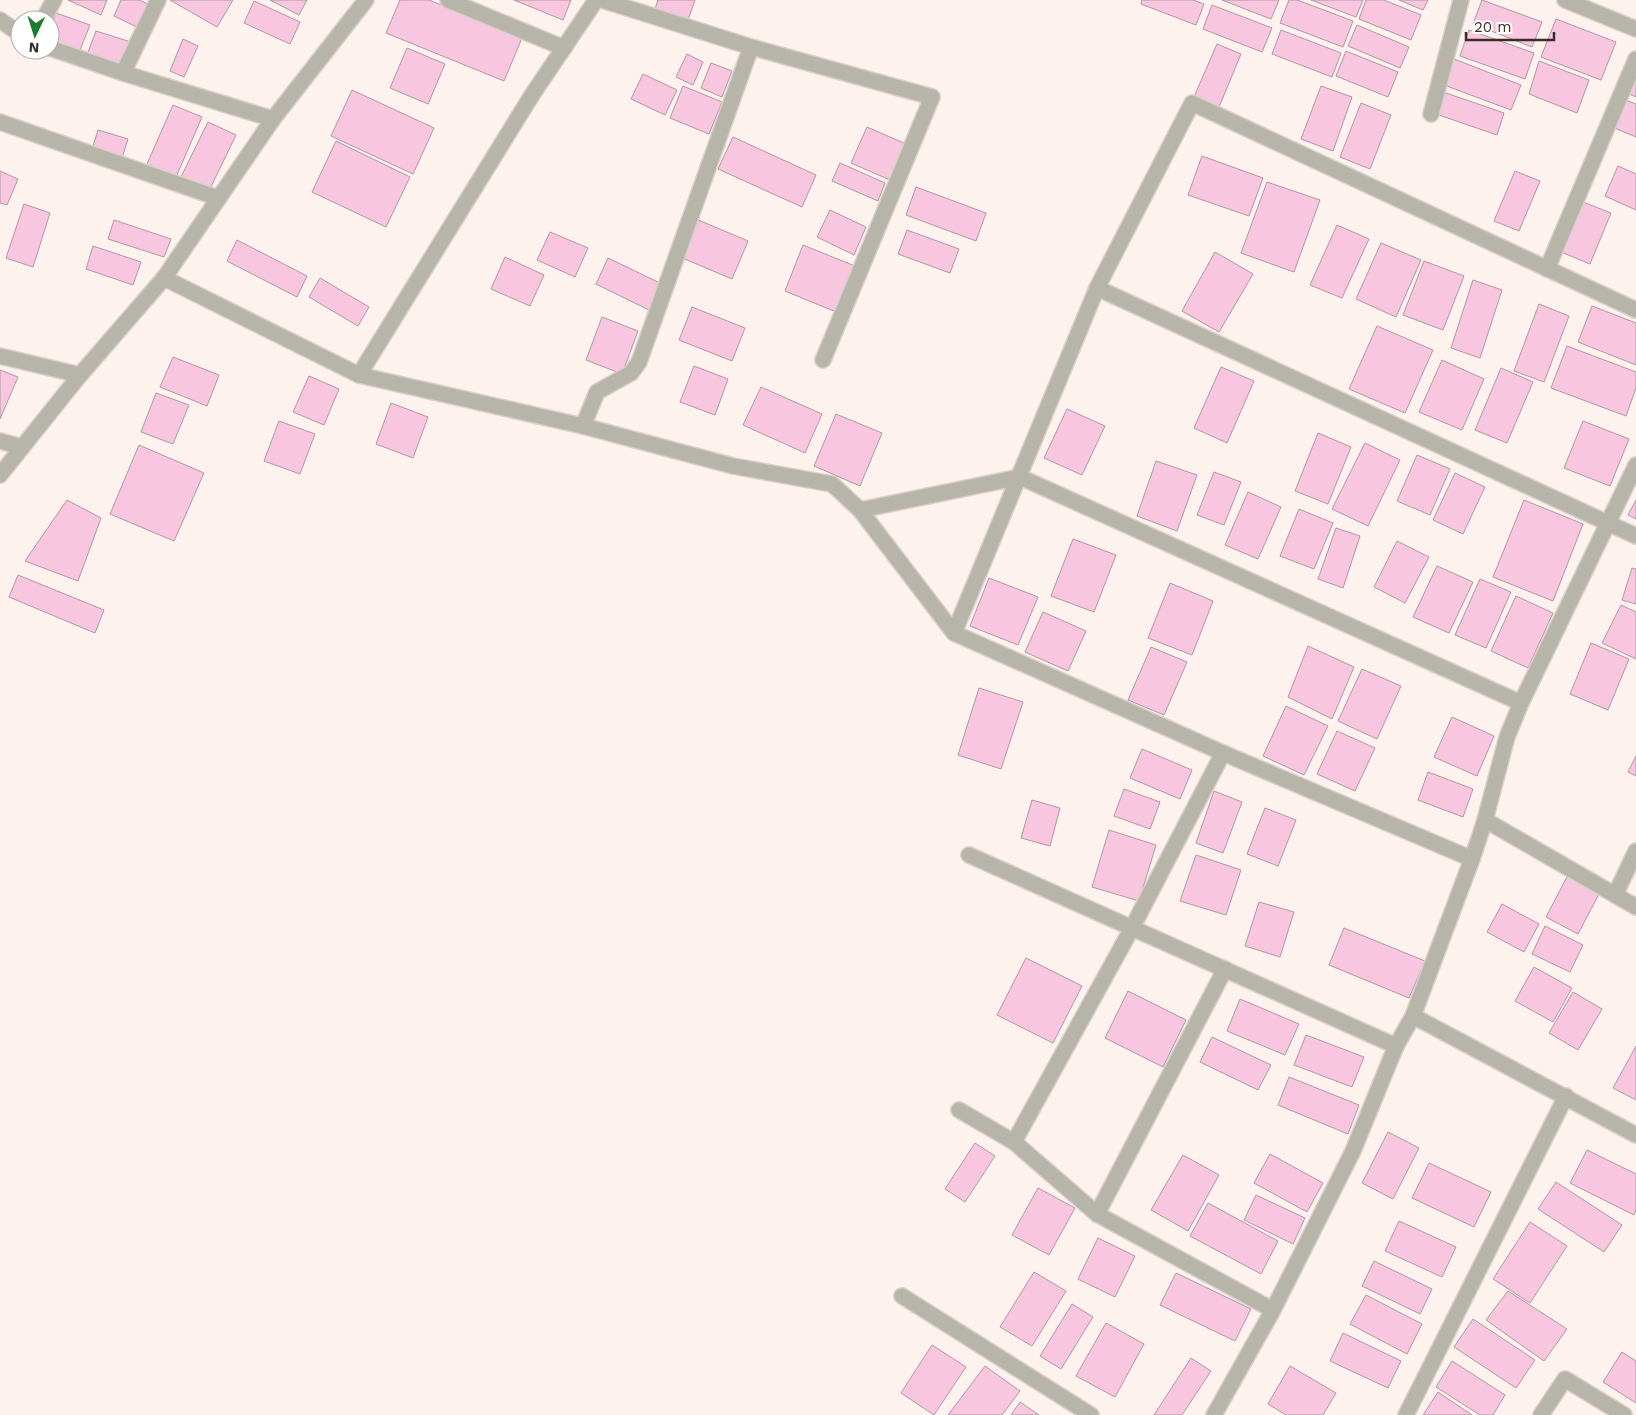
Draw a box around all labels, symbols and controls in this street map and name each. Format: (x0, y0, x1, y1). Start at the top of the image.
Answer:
north arrow (10, 10, 60, 60)
scale bar (1466, 10, 1554, 42)
text: 20 m (1474, 18, 1512, 36)
text: N (28, 40, 40, 56)

